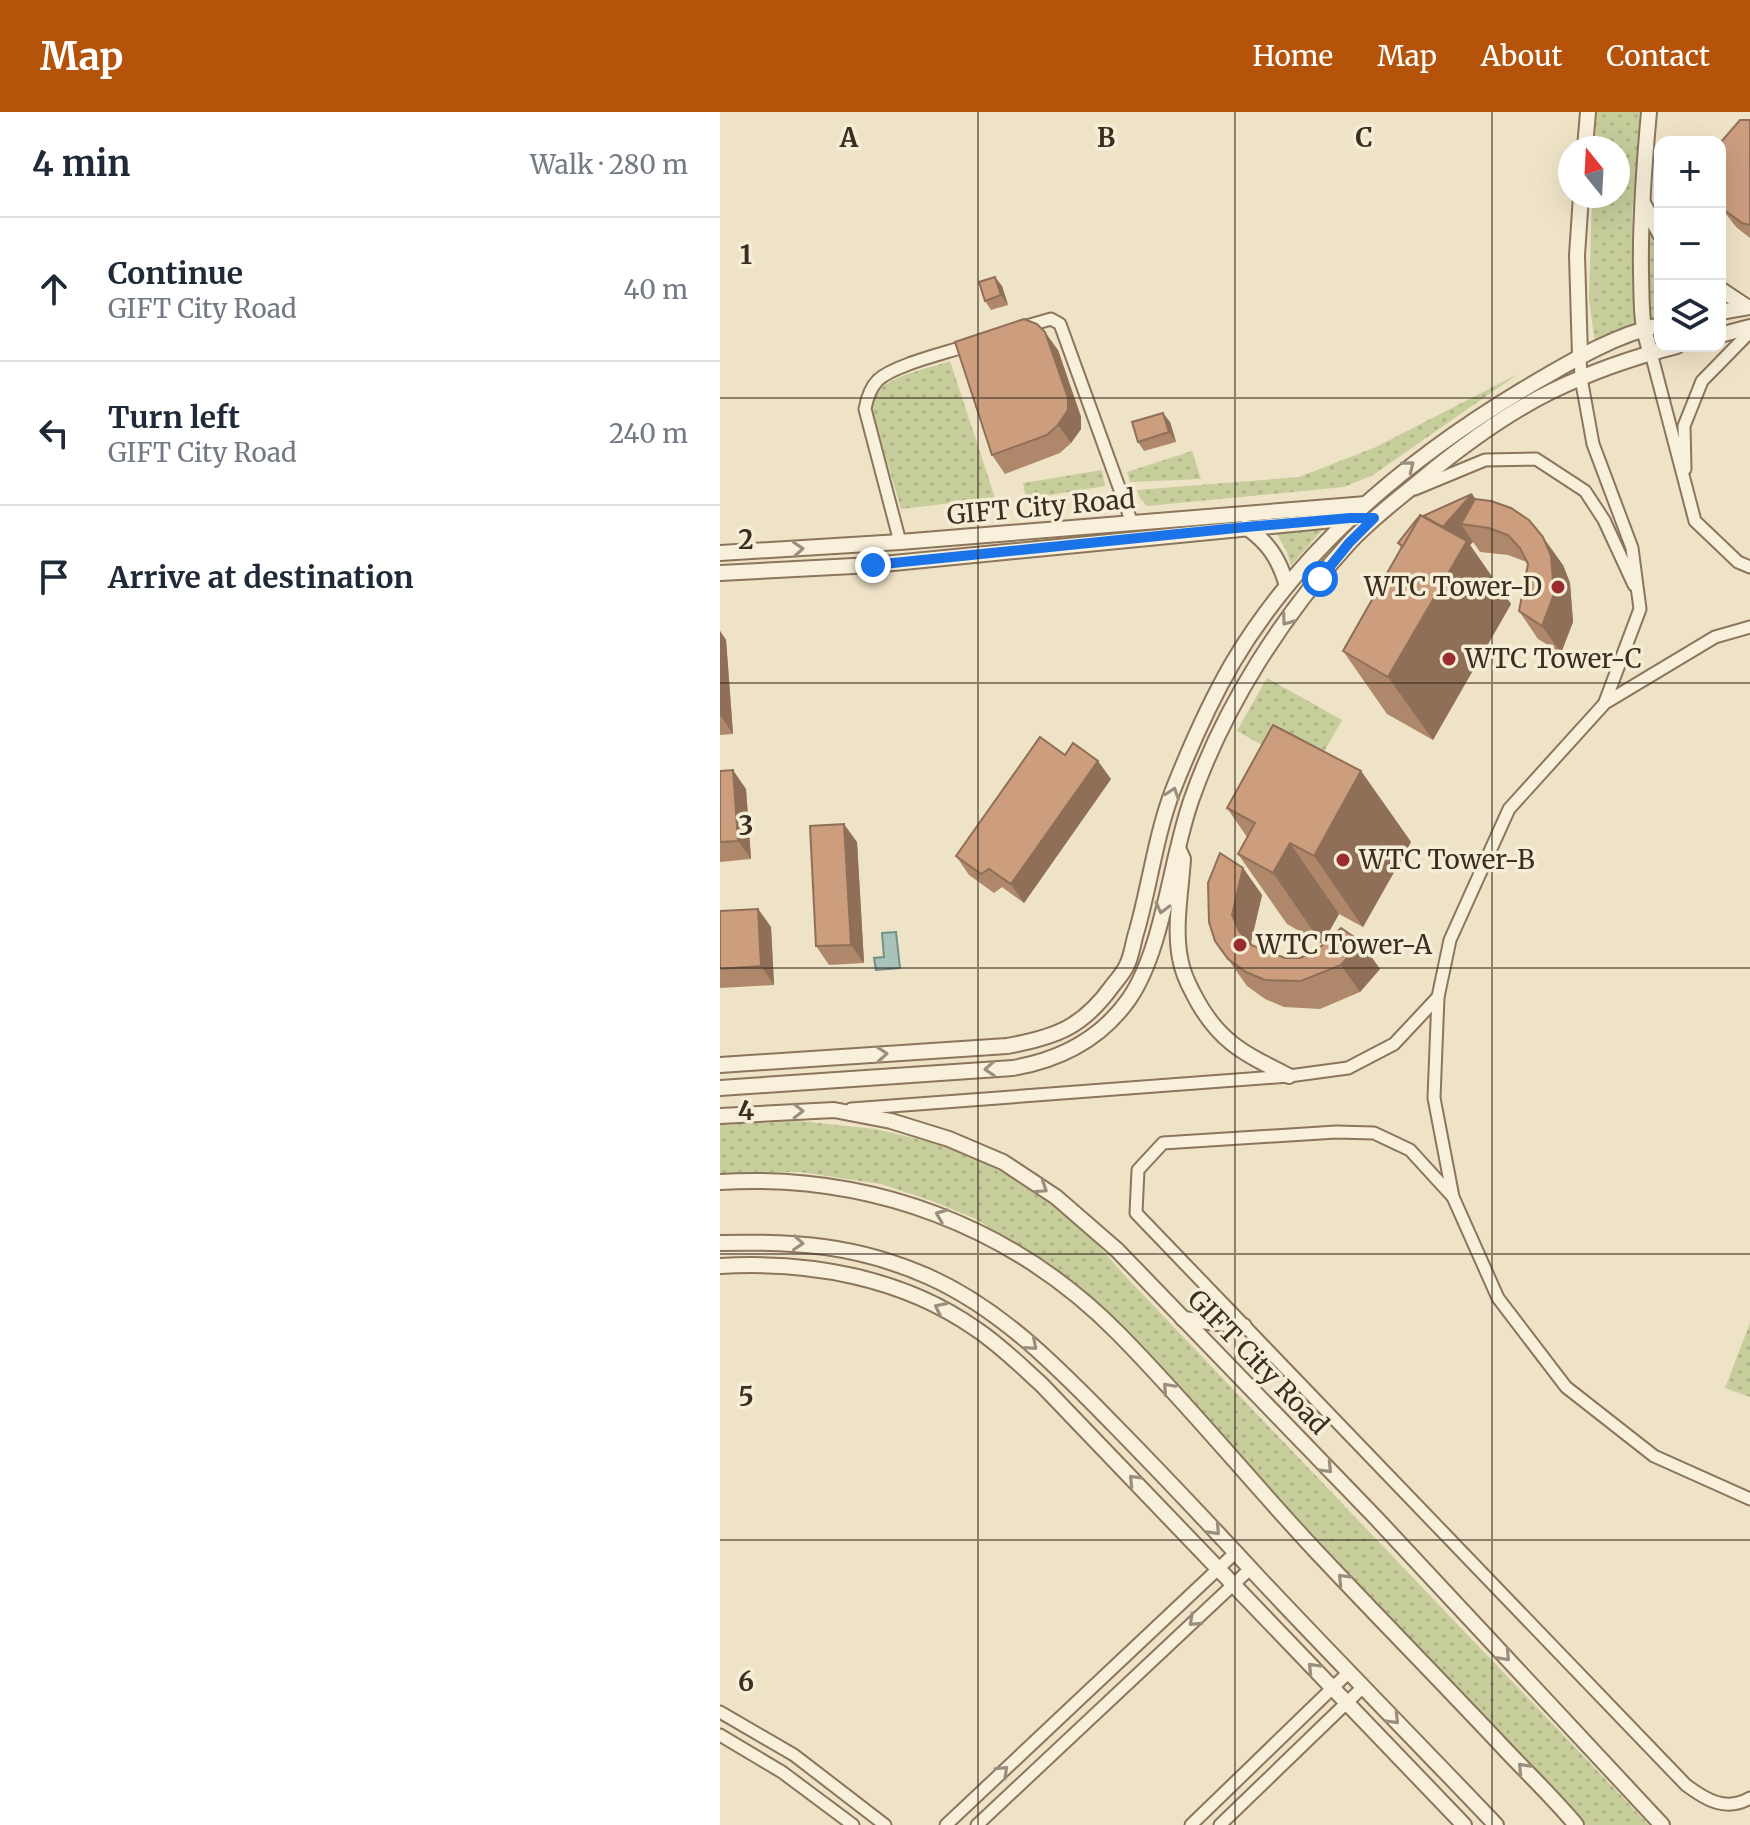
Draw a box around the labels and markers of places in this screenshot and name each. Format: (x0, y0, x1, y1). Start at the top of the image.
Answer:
place label: WTC Tower-D (1363, 570, 1542, 603)
marker: WTC Tower-D (1549, 578, 1567, 596)
place label: WTC Tower-C (1464, 642, 1642, 675)
marker: WTC Tower-C (1440, 650, 1458, 668)
place label: WTC Tower-B (1358, 843, 1535, 876)
marker: WTC Tower-B (1334, 851, 1352, 869)
place label: WTC Tower-A (1255, 928, 1433, 961)
marker: WTC Tower-A (1231, 936, 1249, 954)

